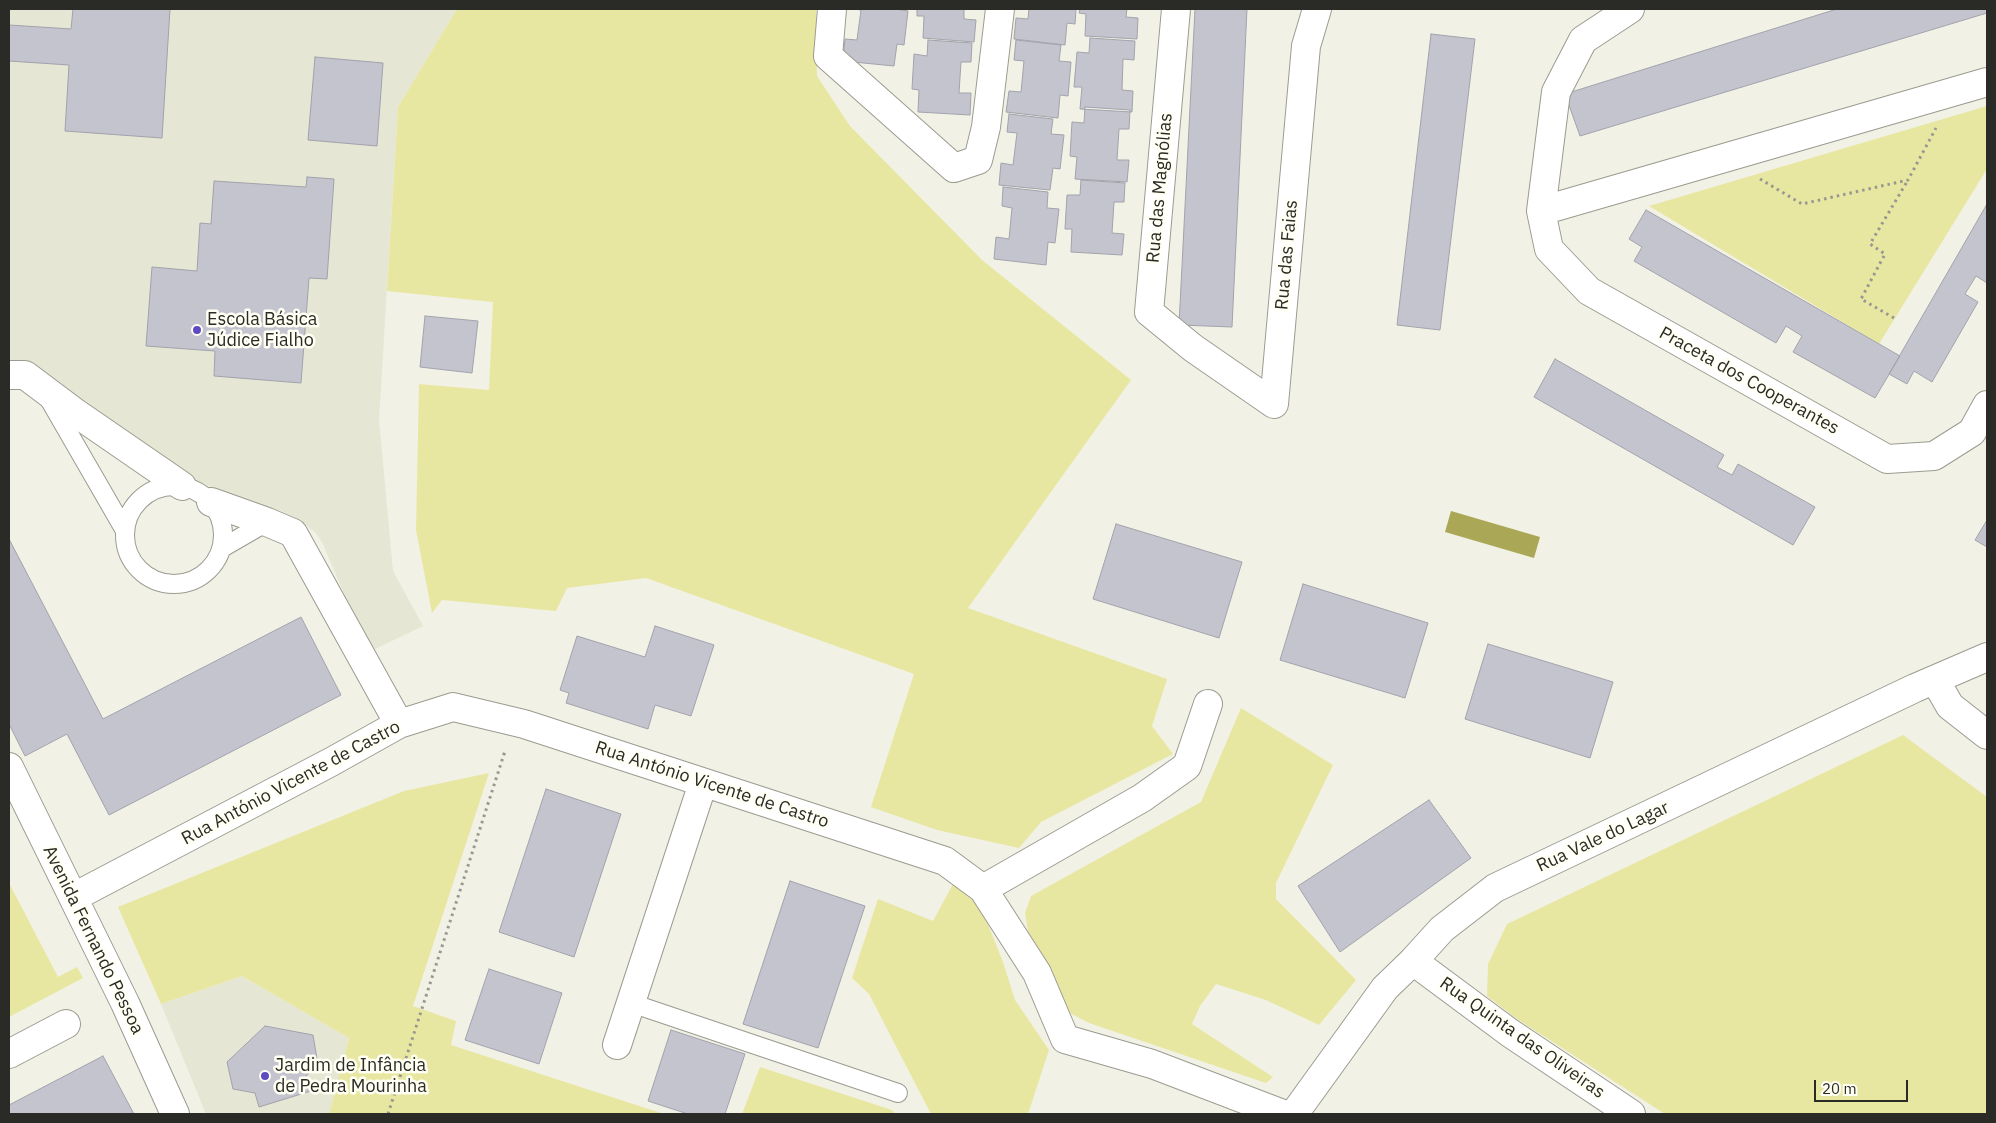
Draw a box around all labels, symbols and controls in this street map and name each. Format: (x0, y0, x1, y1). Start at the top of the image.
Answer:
street label: Rua das Magnólias (1143, 112, 1177, 264)
street label: Rua das Faias (1271, 199, 1303, 311)
place label: Escola Básica Júdice Fialho (207, 309, 317, 352)
street label: Praceta dos Cooperantes (1655, 323, 1843, 439)
marker: Escola Básica Júdice Fialho (191, 324, 203, 336)
street label: Rua António Vicente de Castro (178, 716, 404, 850)
street label: Rua António Vicente de Castro (592, 737, 832, 833)
street label: Rua Vale do Lagar (1533, 797, 1673, 877)
street label: Avenida Fernando Pessoa (38, 842, 148, 1038)
street label: Rua Quinta das Oliveiras (1435, 973, 1609, 1103)
place label: Jardim de Infância de Pedra Mourinha (275, 1055, 427, 1098)
marker: Jardim de Infância de Pedra Mourinha (259, 1070, 271, 1082)
scale bar (1816, 1070, 1910, 1102)
text: 20 m (1822, 1079, 1857, 1098)

